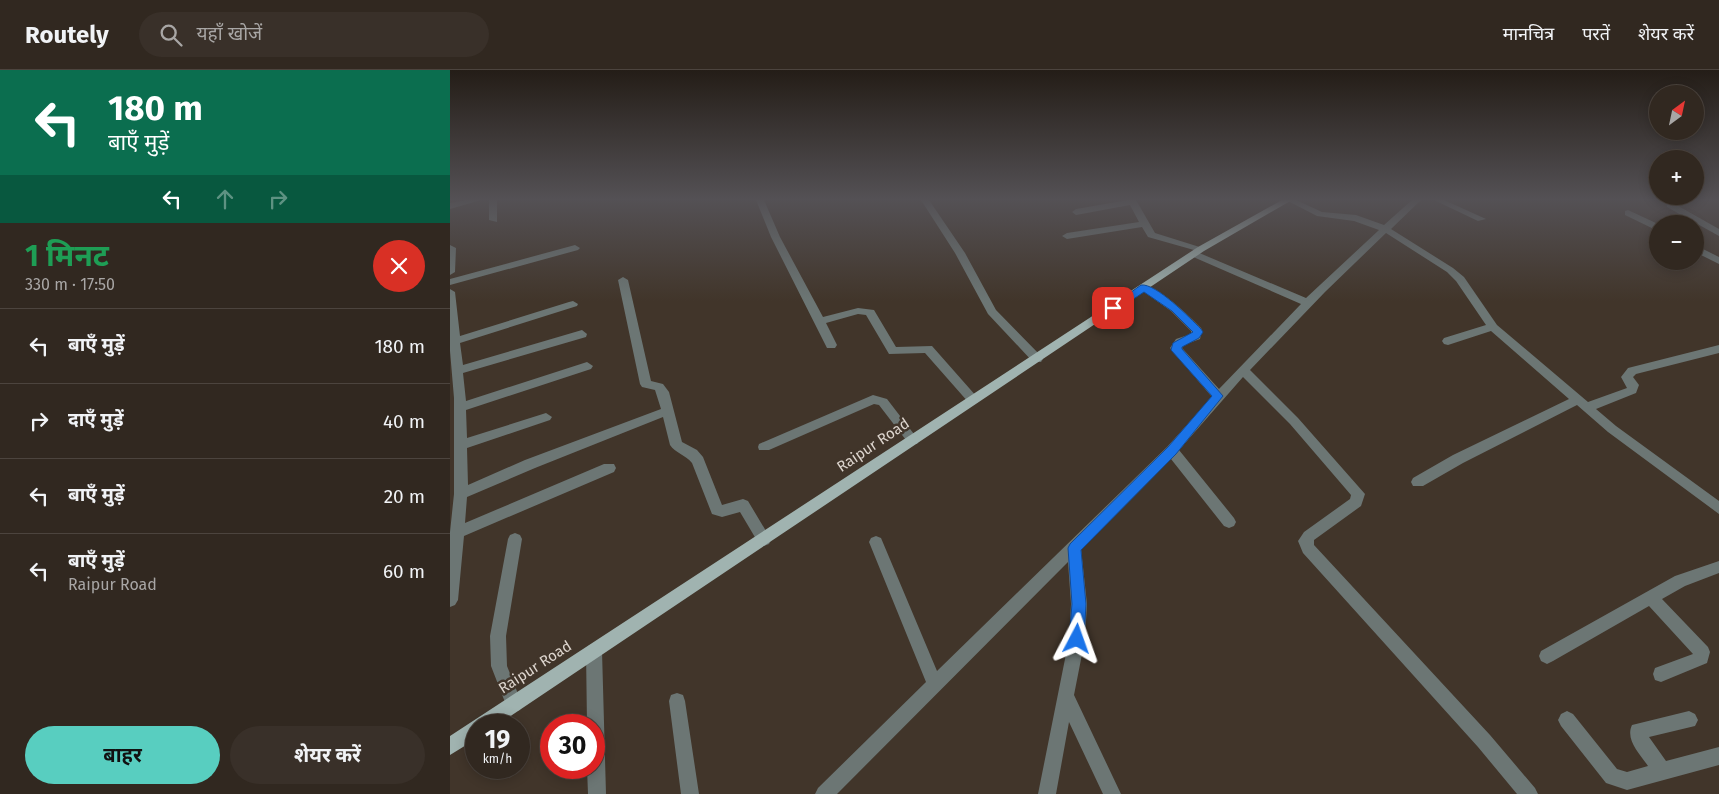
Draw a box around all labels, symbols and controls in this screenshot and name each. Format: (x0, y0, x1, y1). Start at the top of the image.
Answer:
search box (139, 12, 489, 57)
text: Routely (25, 21, 109, 49)
icon: search (157, 21, 185, 49)
text: यहाँ खोजें (197, 22, 262, 45)
text: मानचित्र (1503, 23, 1554, 45)
text: परतें (1582, 23, 1610, 45)
text: शेयर करें (1638, 23, 1694, 45)
north arrow (1649, 85, 1704, 140)
map controls (1649, 85, 1704, 270)
text: 180 m (108, 87, 203, 129)
icon: left (25, 90, 90, 155)
text: बाएँ मुड़ें (108, 129, 169, 156)
button: + (1649, 150, 1704, 205)
icon: left (158, 185, 186, 213)
icon: ahead (211, 185, 239, 213)
icon: right (264, 185, 292, 213)
button: − (1649, 215, 1704, 270)
text: 1 मिनट (25, 238, 109, 274)
button: close (373, 240, 425, 292)
text: 330 m · 17:50 (25, 275, 115, 294)
pin (1092, 287, 1134, 329)
icon: arrive (1099, 294, 1127, 322)
icon: left (25, 332, 53, 360)
text: बाएँ मुड़ें (68, 333, 125, 356)
text: 180 m (374, 335, 425, 358)
icon: right (25, 407, 53, 435)
text: दाएँ मुड़ें (68, 408, 124, 431)
text: 40 m (383, 410, 425, 433)
street label: Raipur Road (833, 414, 913, 476)
icon: left (25, 482, 53, 510)
text: बाएँ मुड़ें (68, 483, 125, 506)
text: 20 m (384, 485, 425, 508)
text: बाएँ मुड़ें (68, 549, 125, 572)
icon: left (25, 557, 53, 585)
text: 60 m (383, 560, 425, 583)
text: Raipur Road (68, 575, 157, 594)
position arrow (1050, 612, 1102, 664)
street label: Raipur Road (495, 637, 575, 697)
speed limit sign: 30 (540, 714, 605, 779)
text: 19 (485, 725, 510, 755)
button: बाहर (25, 726, 220, 784)
button: शेयर करें (230, 726, 425, 784)
text: km/h (483, 752, 512, 766)

